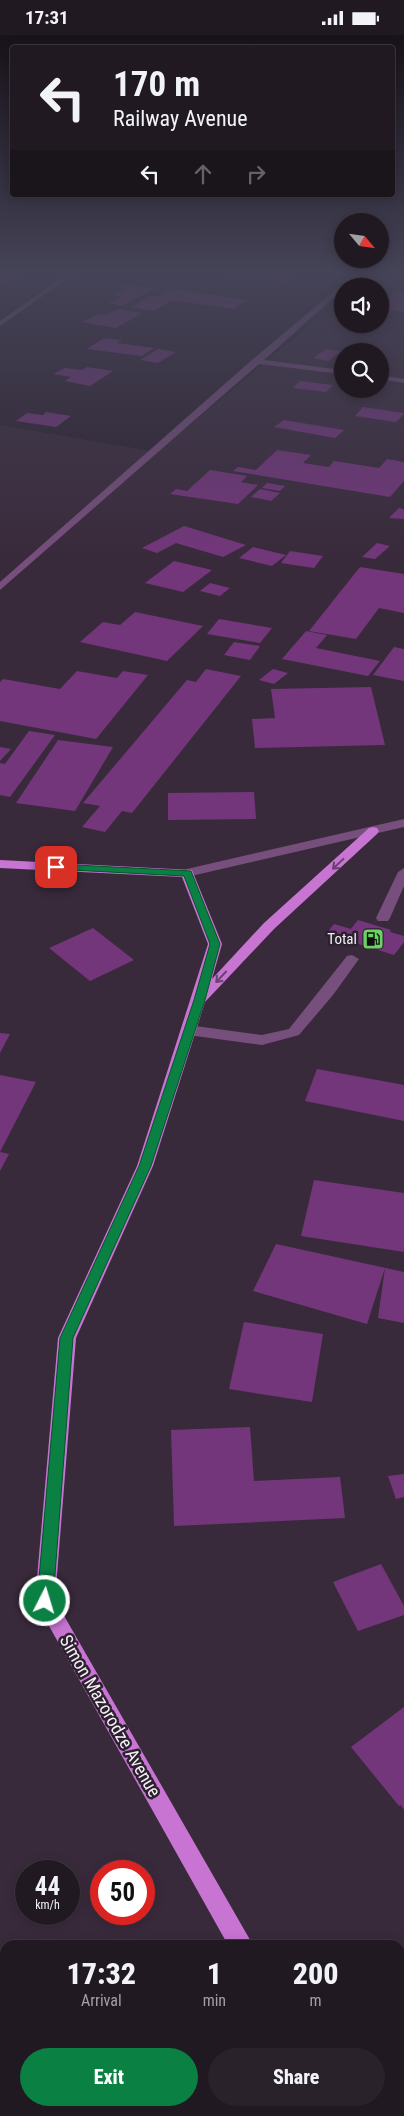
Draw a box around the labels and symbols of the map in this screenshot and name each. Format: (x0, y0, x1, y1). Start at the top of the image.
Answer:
north arrow (334, 213, 389, 267)
pin (35, 846, 77, 888)
one-way arrow (331, 858, 344, 869)
fuel station icon: Total (361, 927, 385, 951)
place label: Total (327, 930, 357, 948)
one-way arrow (215, 971, 227, 983)
position arrow (18, 1574, 70, 1626)
street label: Simon Mazorodze Avenue (56, 1631, 165, 1800)
speed limit sign: 50 (90, 1860, 155, 1925)

